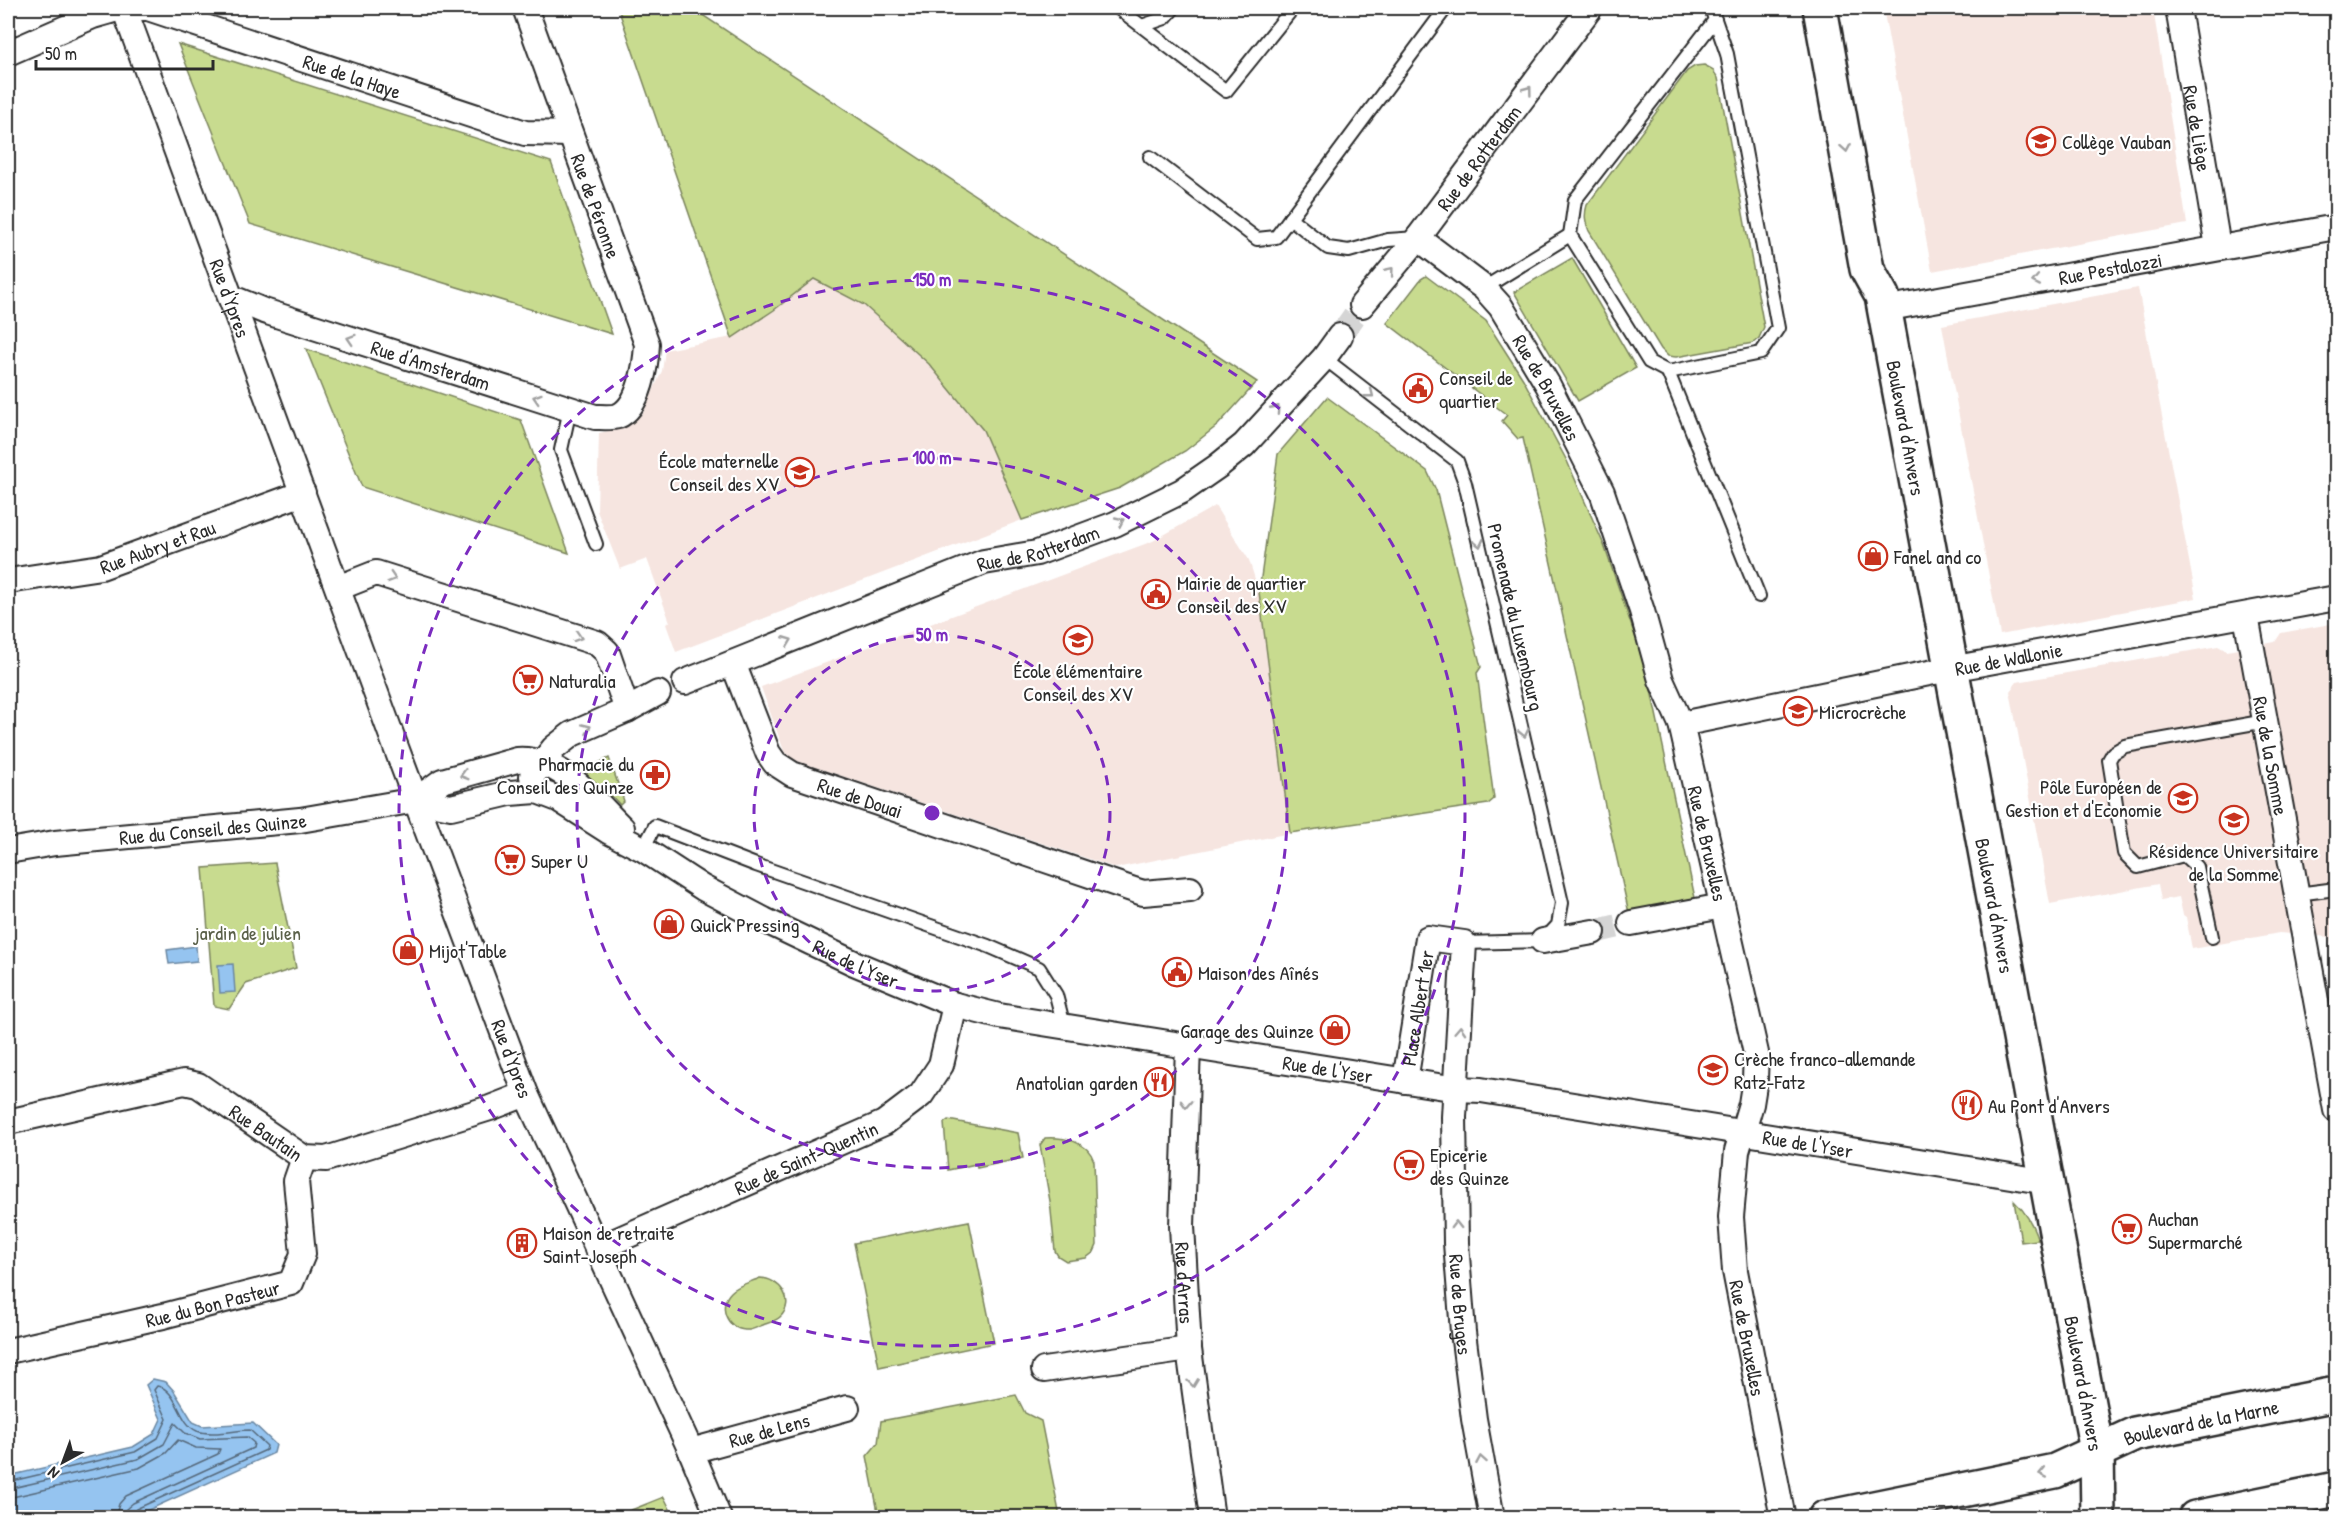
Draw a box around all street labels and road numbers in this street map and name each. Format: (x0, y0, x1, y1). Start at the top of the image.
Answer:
street label: Rue de la Haye (300, 47, 405, 104)
street label: Rue de Liège (2178, 83, 2219, 173)
street label: Rue de Rotterdam (1430, 99, 1527, 216)
street label: Rue de Péronne (565, 150, 627, 262)
street label: Rue Pestalozzi (2056, 245, 2164, 291)
street label: Rue d'Ypres (204, 255, 258, 341)
street label: Rue de Bruxelles (1507, 329, 1587, 445)
street label: Rue d'Amsterdam (368, 333, 494, 396)
street label: Boulevard d'Anvers (1881, 358, 1932, 498)
street label: Rue Aubry et Rau (96, 513, 219, 580)
street label: Rue de Rotterdam (972, 518, 1103, 577)
street label: Promenade du Luxembourg (1481, 521, 1551, 713)
street label: Rue de Wallonie (1953, 635, 2064, 681)
street label: Rue de la Somme (2247, 694, 2296, 817)
street label: Rue de Douai (814, 770, 906, 824)
street label: Rue de Bruxelles (1682, 783, 1734, 904)
street label: Rue du Conseil des Quinze (118, 806, 308, 850)
street label: Boulevard d'Anvers (1970, 836, 2021, 975)
street label: Rue de l'Yser (809, 932, 903, 994)
street label: Place Albert 1er (1394, 948, 1439, 1068)
street label: Rue d'Ypres (486, 1015, 540, 1102)
street label: Rue de l'Yser (1281, 1048, 1375, 1089)
street label: Rue Bautain (224, 1097, 309, 1167)
street label: Rue de Saint-Quentin (730, 1114, 882, 1201)
street label: Rue de l'Yser (1761, 1122, 1855, 1164)
street label: Rue d'Arras (1169, 1241, 1201, 1325)
street label: Rue de Bruges (1443, 1253, 1479, 1356)
street label: Rue du Bon Pasteur (143, 1273, 283, 1333)
street label: Rue de Bruxelles (1724, 1278, 1772, 1398)
street label: Boulevard d'Anvers (2059, 1314, 2110, 1453)
street label: Boulevard de la Marne (2118, 1392, 2281, 1451)
street label: Rue de Lens (726, 1405, 813, 1453)

